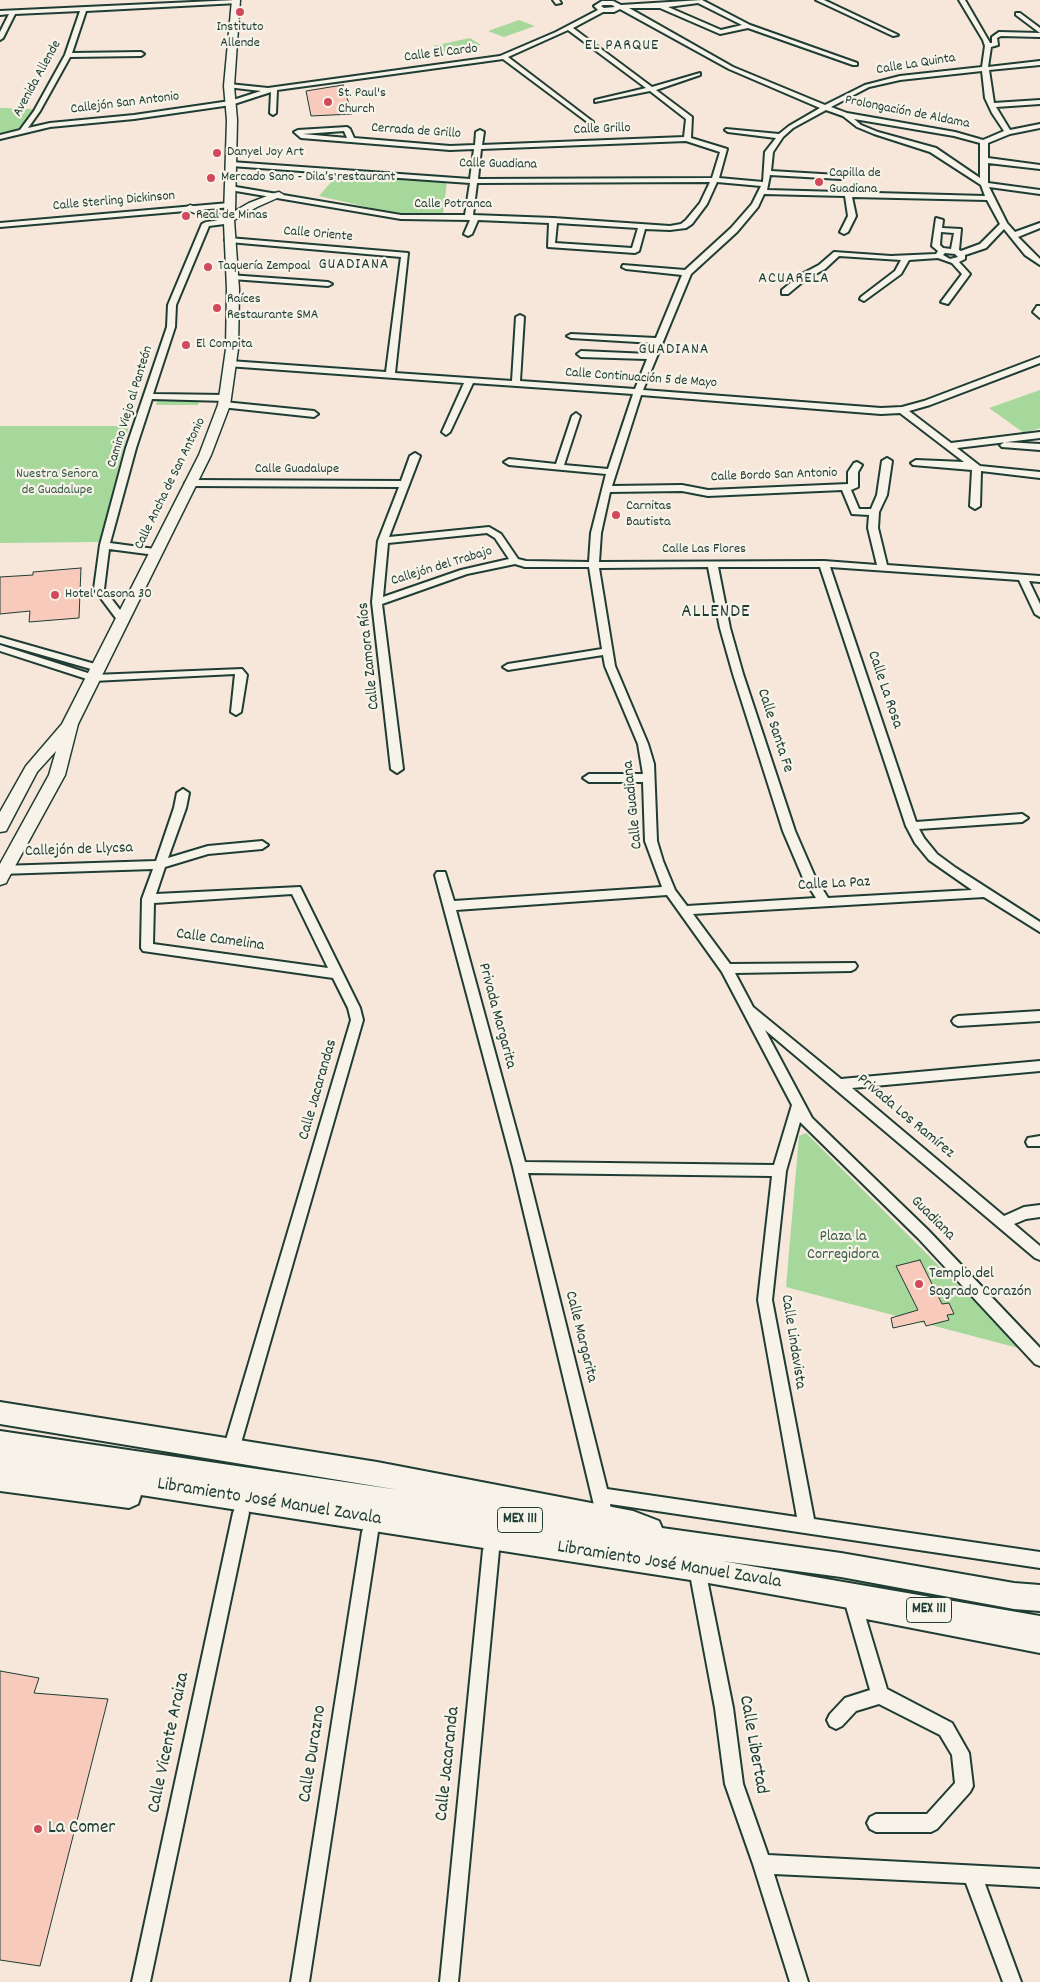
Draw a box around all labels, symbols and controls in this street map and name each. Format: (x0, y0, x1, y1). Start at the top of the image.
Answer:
marker: Instituto Allende (234, 6, 246, 18)
place label: Instituto Allende (216, 20, 264, 52)
district label: EL PARQUE (584, 37, 660, 57)
street label: Avenida Allende (10, 38, 66, 120)
street label: Calle El Cardo (403, 41, 479, 67)
street label: Calle La Quinta (875, 50, 957, 80)
place label: St. Paul's Church (338, 86, 386, 118)
street label: Callejón San Antonio (70, 89, 180, 119)
street label: Prolongación de Aldama (843, 93, 971, 133)
marker: St. Paul's Church (322, 96, 334, 108)
street label: Cerrada de Grillo (371, 120, 461, 144)
street label: Calle Grillo (573, 121, 631, 139)
place label: Danyel Joy Art (227, 145, 304, 161)
marker: Danyel Joy Art (211, 147, 223, 159)
street label: Calle Guadiana (459, 156, 537, 174)
place label: Capilla de Guadiana (829, 166, 881, 198)
place label: Mercado Sano - Dila’s restaurant (221, 170, 395, 186)
marker: Mercado Sano - Dila’s restaurant (205, 172, 217, 184)
marker: Capilla de Guadiana (813, 176, 825, 188)
street label: Calle Sterling Dickinson (52, 188, 176, 216)
street label: Calle Potranca (414, 197, 492, 213)
place label: Real de Minas (196, 208, 268, 224)
marker: Real de Minas (180, 210, 192, 222)
street label: Calle Oriente (283, 224, 353, 246)
district label: GUADIANA (317, 256, 391, 276)
place label: Taquería Zempoal (218, 259, 311, 275)
marker: Taquería Zempoal (202, 261, 214, 273)
district label: ACUARELA (757, 270, 831, 290)
place label: Raíces Restaurante SMA (227, 292, 318, 324)
marker: Raíces Restaurante SMA (211, 302, 223, 314)
place label: El Compita (196, 337, 252, 353)
marker: El Compita (180, 339, 192, 351)
district label: GUADIANA (637, 341, 711, 361)
street label: Camino Viejo al Panteón (104, 344, 158, 470)
street label: Calle Continuación 5 de Mayo (564, 365, 718, 393)
street label: Calle Ancha de San Antonio (132, 415, 210, 553)
street label: Calle Guadalupe (255, 462, 339, 478)
street label: Calle Bordo San Antonio (710, 465, 838, 487)
park label: Nuestra Señora de Guadalupe (16, 467, 98, 500)
place label: Carnitas Bautista (626, 499, 671, 532)
marker: Carnitas Bautista (610, 509, 622, 521)
street label: Calle Las Flores (662, 542, 746, 558)
street label: Callejón del Trabajo (389, 544, 495, 590)
place label: Hotel Casona 30 (65, 587, 152, 603)
marker: Hotel Casona 30 (49, 589, 61, 601)
street label: Calle Zamora Ríos (355, 601, 385, 711)
district label: ALLENDE (680, 602, 752, 624)
street label: Calle La Rosa (862, 649, 906, 731)
street label: Calle Santa Fe (751, 687, 797, 775)
street label: Calle Guadiana (620, 760, 648, 850)
street label: Callejón de Llycsa (25, 840, 133, 862)
street label: Calle La Paz (797, 874, 871, 896)
street label: Calle Camelina (175, 925, 265, 957)
street label: Privada Margarita (473, 961, 519, 1071)
street label: Calle Jacarandas (295, 1038, 343, 1142)
street label: Privada Los Ramírez (852, 1071, 958, 1163)
street label: Guadiana (906, 1193, 958, 1245)
park label: Plaza la Corregidora (807, 1228, 879, 1266)
place label: Templo del Sagrado Corazón (929, 1265, 1031, 1303)
marker: Templo del Sagrado Corazón (913, 1278, 925, 1290)
street label: Calle Margarita (559, 1289, 601, 1385)
street label: Calle Lindavista (775, 1293, 809, 1391)
street label: Libramiento José Manuel Zavala (155, 1474, 383, 1532)
road number: MEX 111 (498, 1508, 542, 1532)
street label: Libramiento José Manuel Zavala (555, 1537, 783, 1595)
road number: MEX 111 (906, 1598, 952, 1622)
street label: Calle Vicente Araiza (144, 1671, 196, 1815)
street label: Calle Libertad (732, 1694, 772, 1796)
street label: Calle Durazno (295, 1704, 333, 1804)
street label: Calle Jacaranda (432, 1706, 466, 1822)
place label: La Comer (48, 1818, 115, 1840)
marker: La Comer (32, 1823, 44, 1835)

